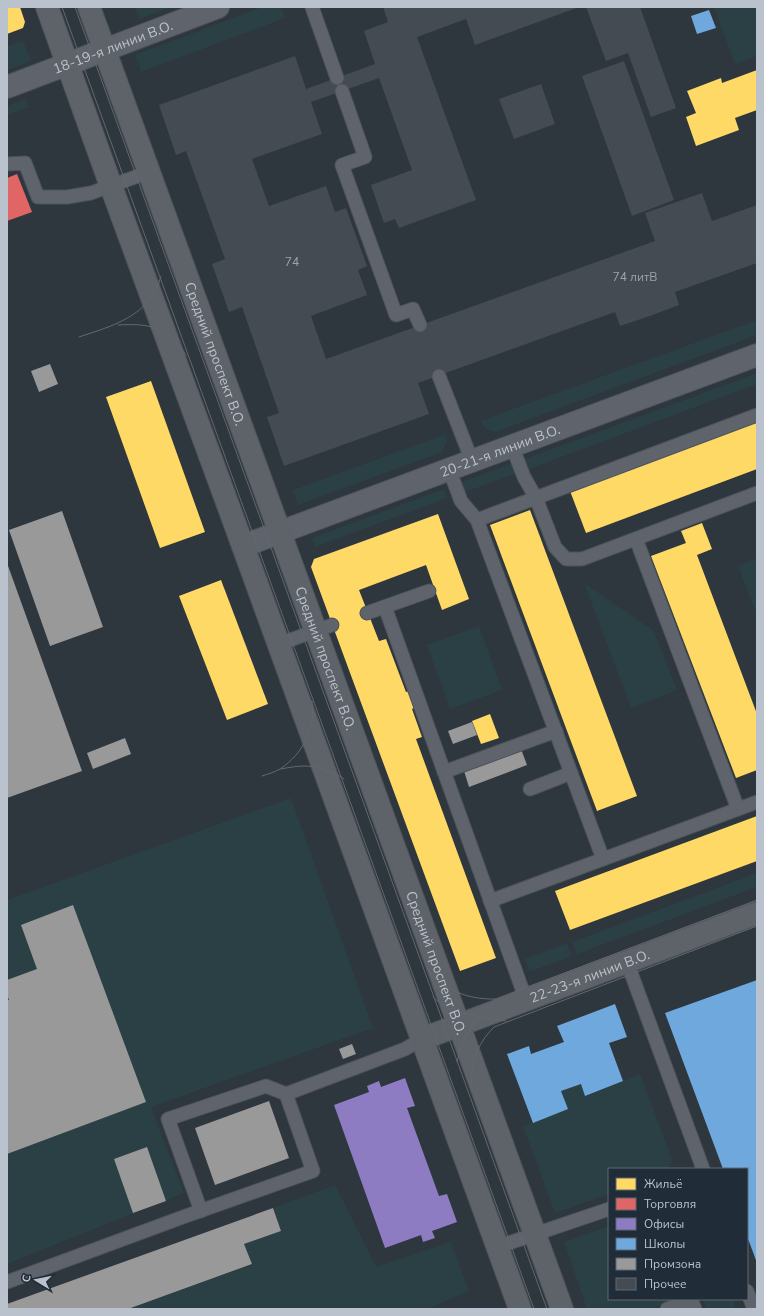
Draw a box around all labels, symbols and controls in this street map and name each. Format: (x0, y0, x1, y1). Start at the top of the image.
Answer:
street label: 18-19-я линии В.О. (50, 16, 175, 79)
house number: 74 (285, 254, 299, 270)
house number: 74 литВ (613, 269, 657, 285)
street label: Средний проспект В.О. (180, 280, 249, 428)
street label: 20-21-я линии В.О. (437, 420, 563, 482)
street label: Средний проспект В.О. (290, 584, 360, 733)
street label: Средний проспект В.О. (401, 889, 471, 1037)
street label: 22-23-я линии В.О. (527, 945, 652, 1008)
legend (608, 1168, 748, 1300)
text: Жильё (644, 1176, 682, 1192)
text: Торговля (644, 1196, 696, 1212)
text: Офисы (644, 1216, 684, 1232)
text: Школы (644, 1236, 685, 1252)
text: Промзона (644, 1256, 701, 1272)
north arrow (16, 1260, 56, 1300)
text: С (19, 1273, 35, 1283)
text: Прочее (644, 1276, 687, 1292)

